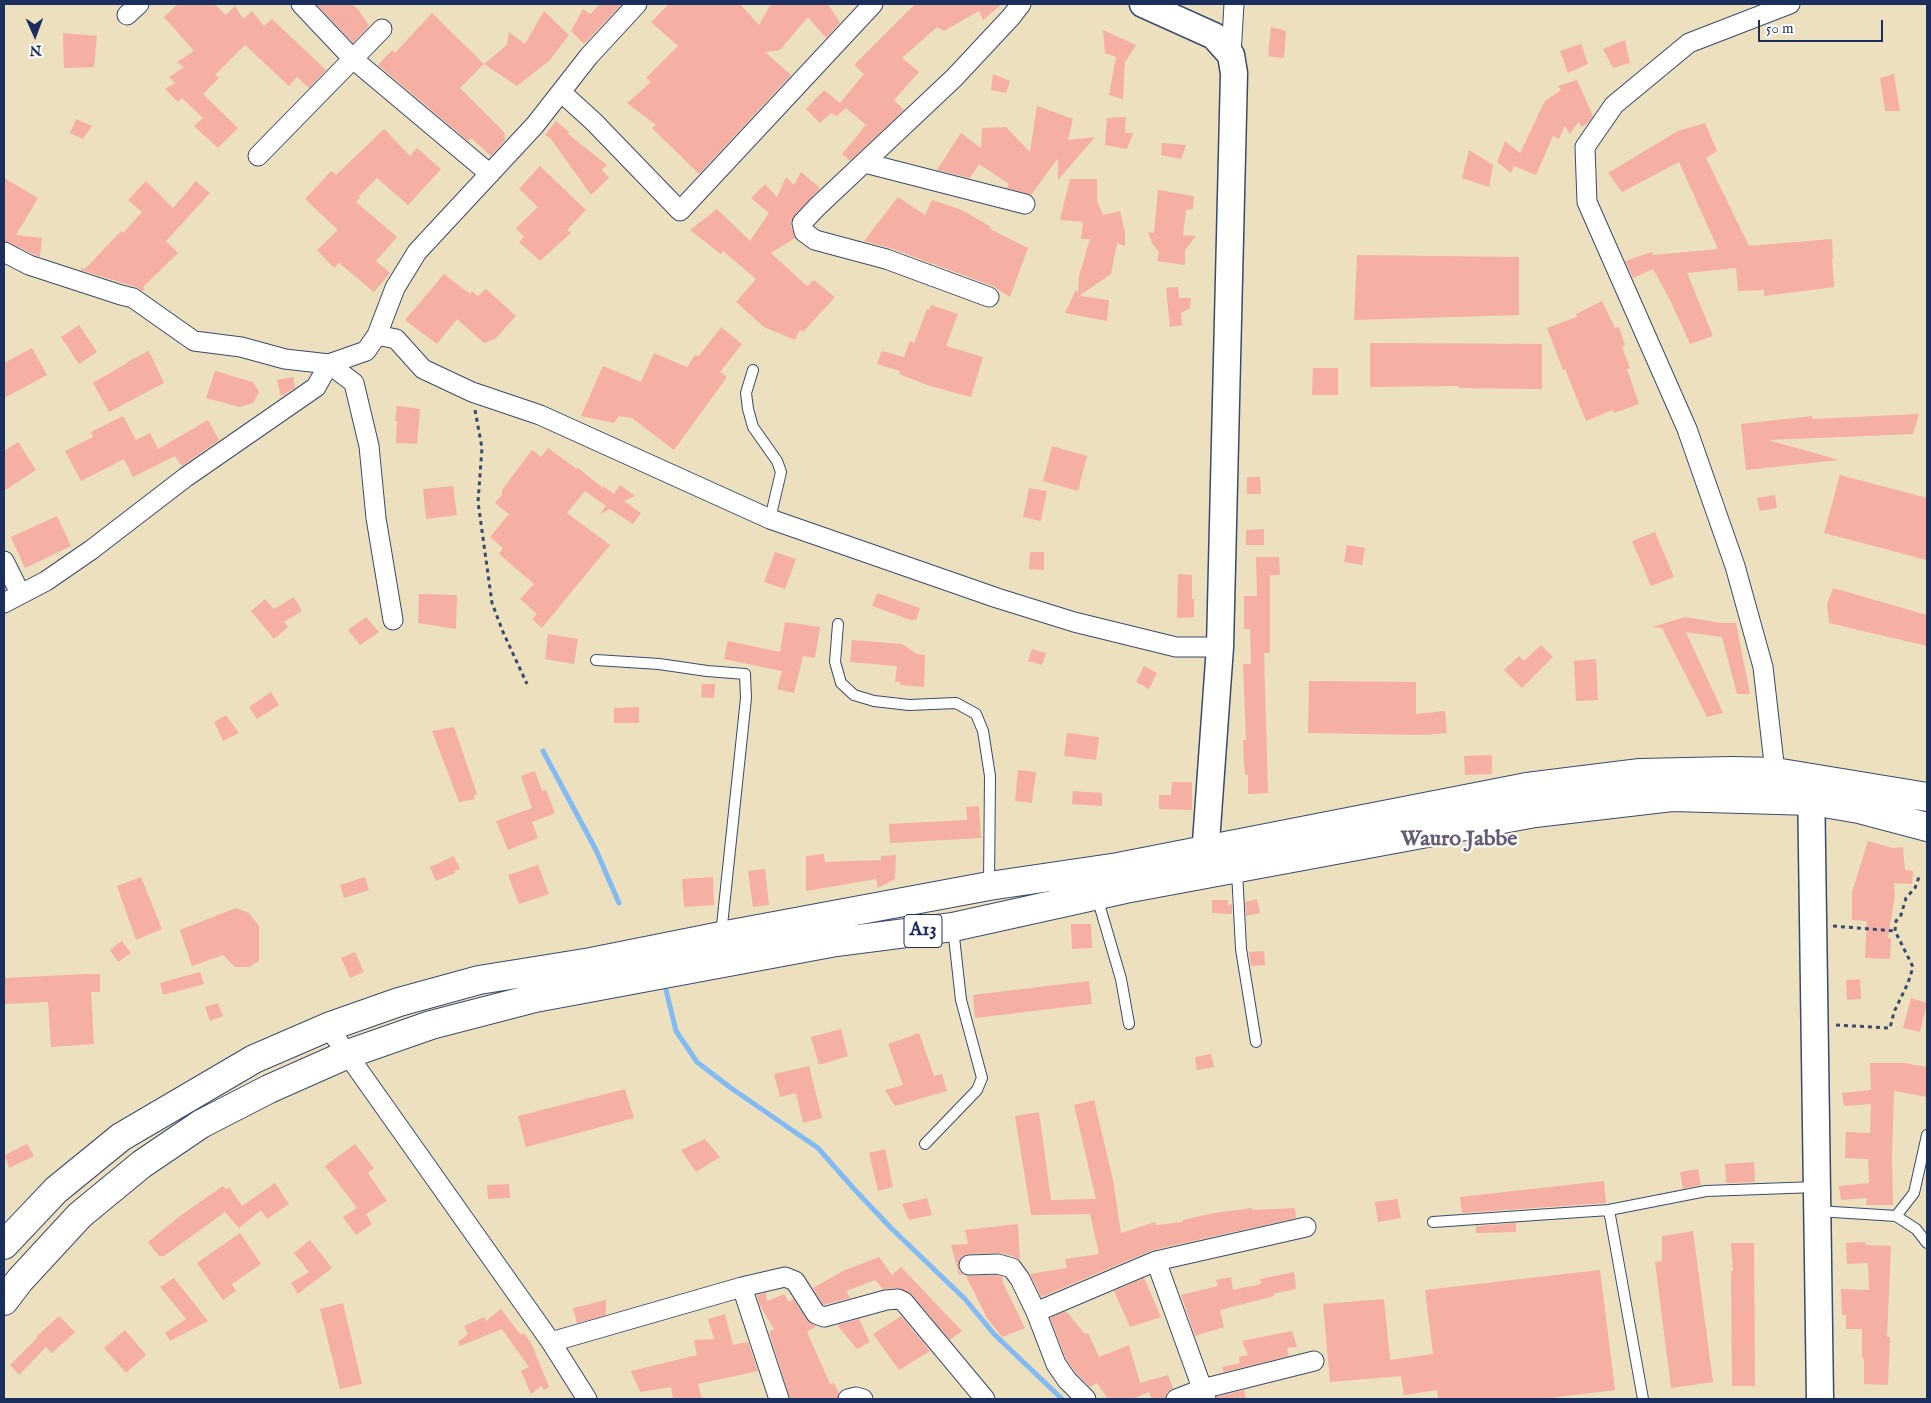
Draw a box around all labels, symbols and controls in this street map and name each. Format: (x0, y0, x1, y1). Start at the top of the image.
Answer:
north arrow (10, 10, 60, 60)
scale bar (1761, 10, 1886, 42)
text: 50 m (1766, 19, 1794, 38)
text: N (29, 41, 42, 59)
district label: Wauro Jabbe (1401, 827, 1517, 853)
road number: A13 (904, 914, 942, 948)

